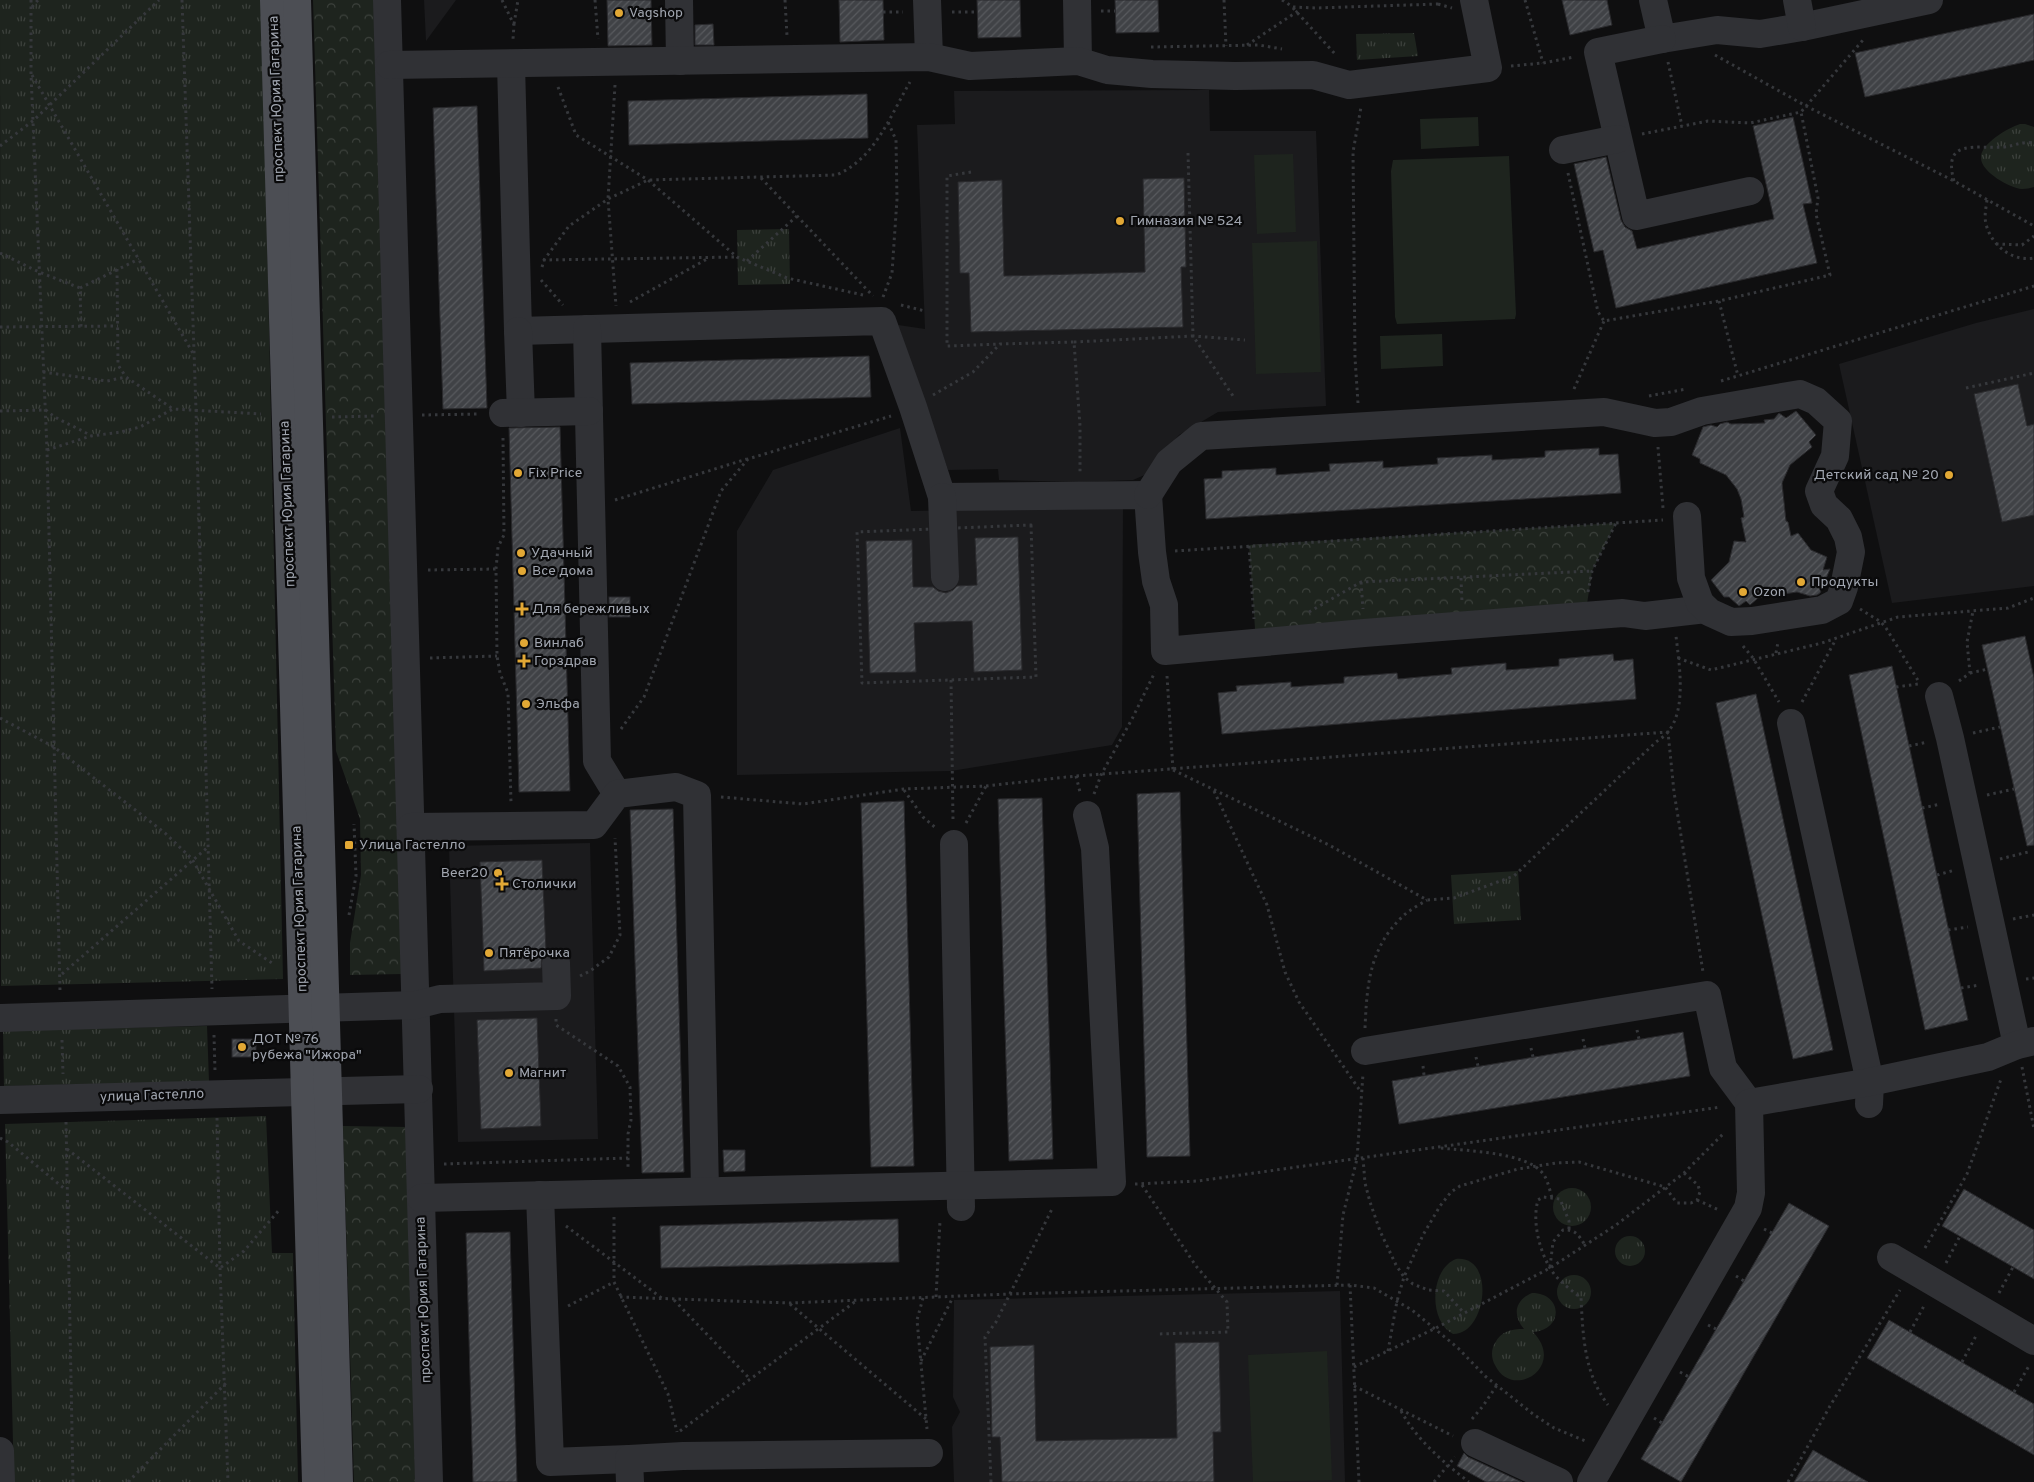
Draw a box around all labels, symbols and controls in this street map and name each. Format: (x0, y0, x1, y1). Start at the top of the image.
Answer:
place label: Vagshop (629, 5, 683, 22)
marker: Vagshop (613, 7, 625, 19)
street label: проспект Юрия Гагарина (266, 15, 288, 183)
place label: Гимназия № 524 (1130, 213, 1242, 230)
marker: Гимназия № 524 (1114, 215, 1126, 227)
street label: проспект Юрия Гагарина (277, 420, 299, 588)
place label: Fix Price (528, 465, 582, 482)
marker: Fix Price (512, 467, 524, 479)
place label: Детский сад № 20 (1814, 467, 1939, 484)
marker: Детский сад № 20 (1943, 469, 1955, 481)
place label: Удачный (531, 545, 593, 562)
marker: Удачный (515, 547, 527, 559)
place label: Все дома (532, 563, 593, 580)
marker: Все дома (516, 565, 528, 577)
place label: Продукты (1811, 574, 1878, 591)
marker: Продукты (1795, 576, 1807, 588)
place label: Ozon (1753, 584, 1786, 601)
marker: Ozon (1737, 586, 1749, 598)
place label: Для бережливых (532, 601, 650, 618)
marker: Для бережливых (516, 603, 528, 615)
place label: Винлаб (534, 635, 584, 652)
marker: Винлаб (518, 637, 530, 649)
place label: Горздрав (534, 653, 597, 670)
marker: Горздрав (518, 655, 530, 667)
place label: Эльфа (536, 696, 580, 713)
marker: Эльфа (520, 698, 532, 710)
street label: проспект Юрия Гагарина (289, 825, 311, 993)
place label: Улица Гастелло (359, 837, 466, 854)
marker: Улица Гастелло (343, 839, 355, 851)
place label: Beer20 (441, 865, 488, 882)
marker: Beer20 (492, 867, 504, 879)
place label: Столички (512, 876, 576, 893)
marker: Столички (496, 878, 508, 890)
place label: Пятёрочка (499, 945, 570, 962)
marker: Пятёрочка (483, 947, 495, 959)
place label: ДОТ № 76 рубежа "Ижора" (252, 1031, 362, 1064)
marker: ДОТ № 76 рубежа "Ижора" (236, 1041, 248, 1053)
place label: Магнит (519, 1065, 566, 1082)
marker: Магнит (503, 1067, 515, 1079)
street label: улица Гастелло (100, 1086, 205, 1106)
street label: проспект Юрия Гагарина (413, 1216, 435, 1384)

